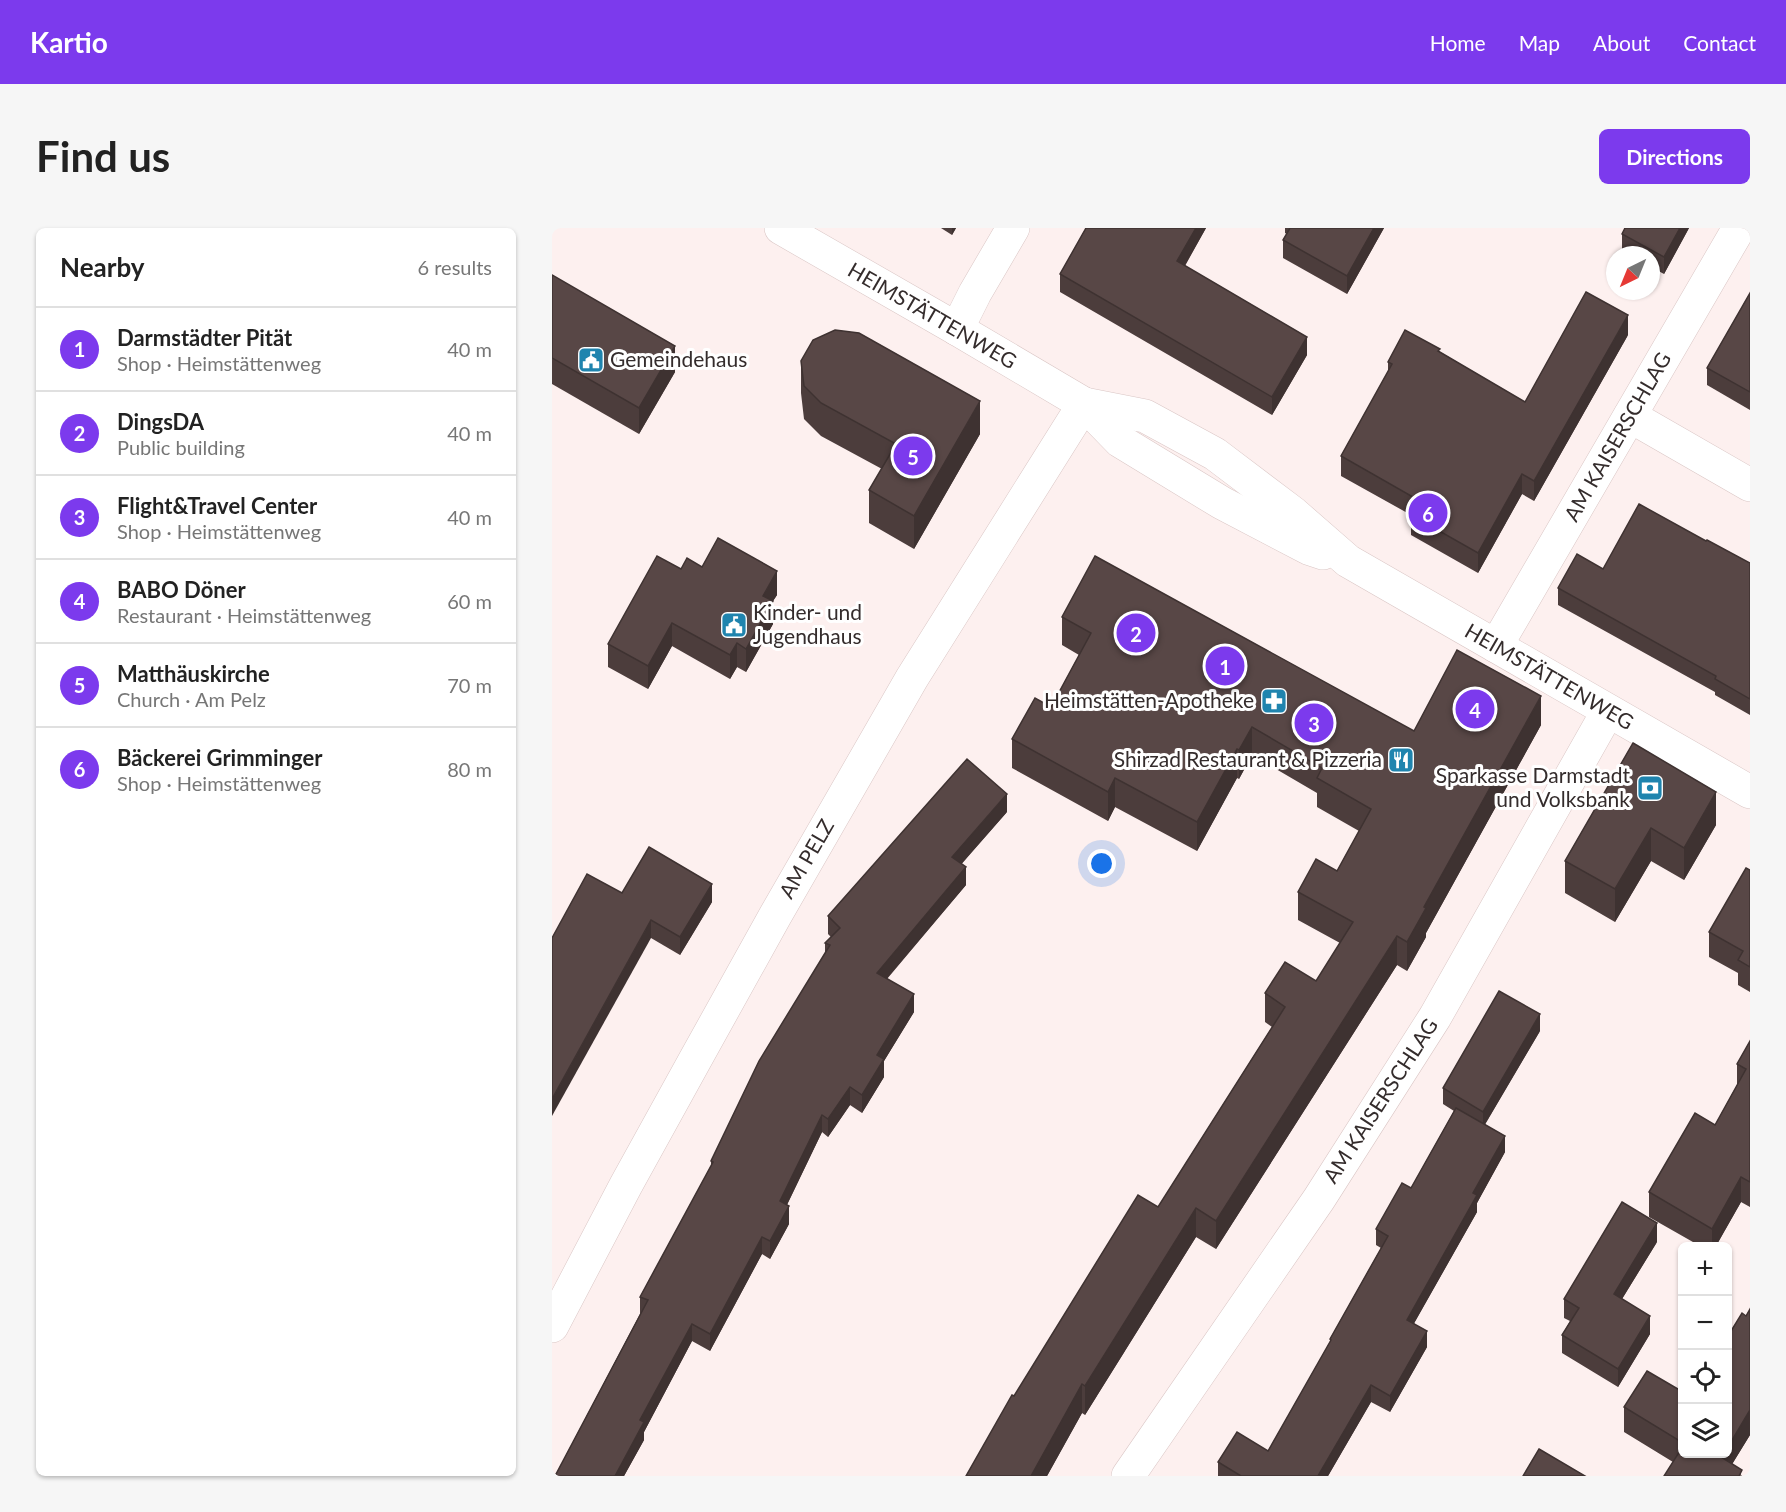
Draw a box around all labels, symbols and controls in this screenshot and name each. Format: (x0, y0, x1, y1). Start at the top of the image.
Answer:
text: Kartio (30, 25, 108, 59)
text: Home (1430, 30, 1486, 55)
text: Map (1519, 30, 1560, 55)
text: About (1593, 30, 1650, 55)
text: Contact (1683, 30, 1756, 55)
button: Directions (1599, 129, 1750, 184)
text: Find us (36, 131, 170, 181)
north arrow (1606, 246, 1660, 300)
text: Nearby (60, 251, 145, 283)
text: 6 results (417, 255, 492, 279)
street label: HEIMSTÄTTENWEG (844, 256, 1021, 373)
text: Darmstädter Pität (117, 324, 292, 351)
text: 1 (74, 337, 85, 361)
text: 40 m (447, 337, 492, 361)
public building icon: Gemeindehaus (576, 345, 606, 375)
place label: Gemeindehaus (610, 346, 747, 371)
street label: AM KAISERSCHLAG (1558, 347, 1675, 525)
text: Shop · Heimstättenweg (117, 351, 321, 375)
text: DingsDA (117, 408, 204, 435)
text: 2 (74, 421, 85, 445)
text: 40 m (447, 421, 492, 445)
pin: 5 (894, 434, 932, 478)
text: Public building (117, 435, 245, 459)
pin: 6 (1408, 490, 1448, 536)
text: Flight&Travel Center (117, 492, 317, 519)
text: 3 (74, 505, 85, 529)
text: 40 m (447, 505, 492, 529)
text: Shop · Heimstättenweg (117, 519, 321, 543)
text: BABO Döner (117, 576, 246, 603)
text: 4 (74, 589, 85, 613)
text: 60 m (447, 589, 492, 613)
place label: Kinder- und Jugendhaus (753, 599, 862, 648)
text: Restaurant · Heimstättenweg (117, 603, 371, 627)
public building icon: Kinder- und Jugendhaus (719, 610, 749, 640)
pin: 2 (1116, 610, 1156, 656)
street label: HEIMSTÄTTENWEG (1461, 617, 1638, 734)
pin: 1 (1206, 644, 1244, 688)
text: Matthäuskirche (117, 660, 270, 687)
text: 5 (74, 673, 85, 697)
text: 70 m (447, 673, 492, 697)
pharmacy icon: Heimstätten-Apotheke (1259, 686, 1289, 716)
pin: 4 (1456, 686, 1494, 732)
text: Church · Am Pelz (117, 687, 266, 711)
place label: Heimstätten-Apotheke (1044, 687, 1254, 712)
pin: 3 (1294, 700, 1334, 746)
text: Bäckerei Grimminger (117, 744, 322, 771)
restaurant icon: Shirzad Restaurant & Pizzeria (1386, 745, 1416, 775)
place label: Shirzad Restaurant & Pizzeria (1114, 746, 1382, 771)
text: 6 (74, 757, 85, 781)
text: 80 m (447, 757, 492, 781)
place label: Sparkasse Darmstadt und Volksbank (1436, 762, 1630, 811)
text: Shop · Heimstättenweg (117, 771, 321, 795)
bank icon: Sparkasse Darmstadt und Volksbank (1635, 773, 1665, 803)
street label: AM PELZ (773, 814, 838, 902)
your location (1087, 849, 1116, 878)
street label: AM KAISERSCHLAG (1317, 1013, 1442, 1187)
map controls (1678, 1242, 1732, 1458)
button: + (1678, 1242, 1732, 1296)
button: − (1678, 1296, 1732, 1350)
button: locate (1678, 1350, 1732, 1404)
button: layers (1678, 1404, 1732, 1458)

